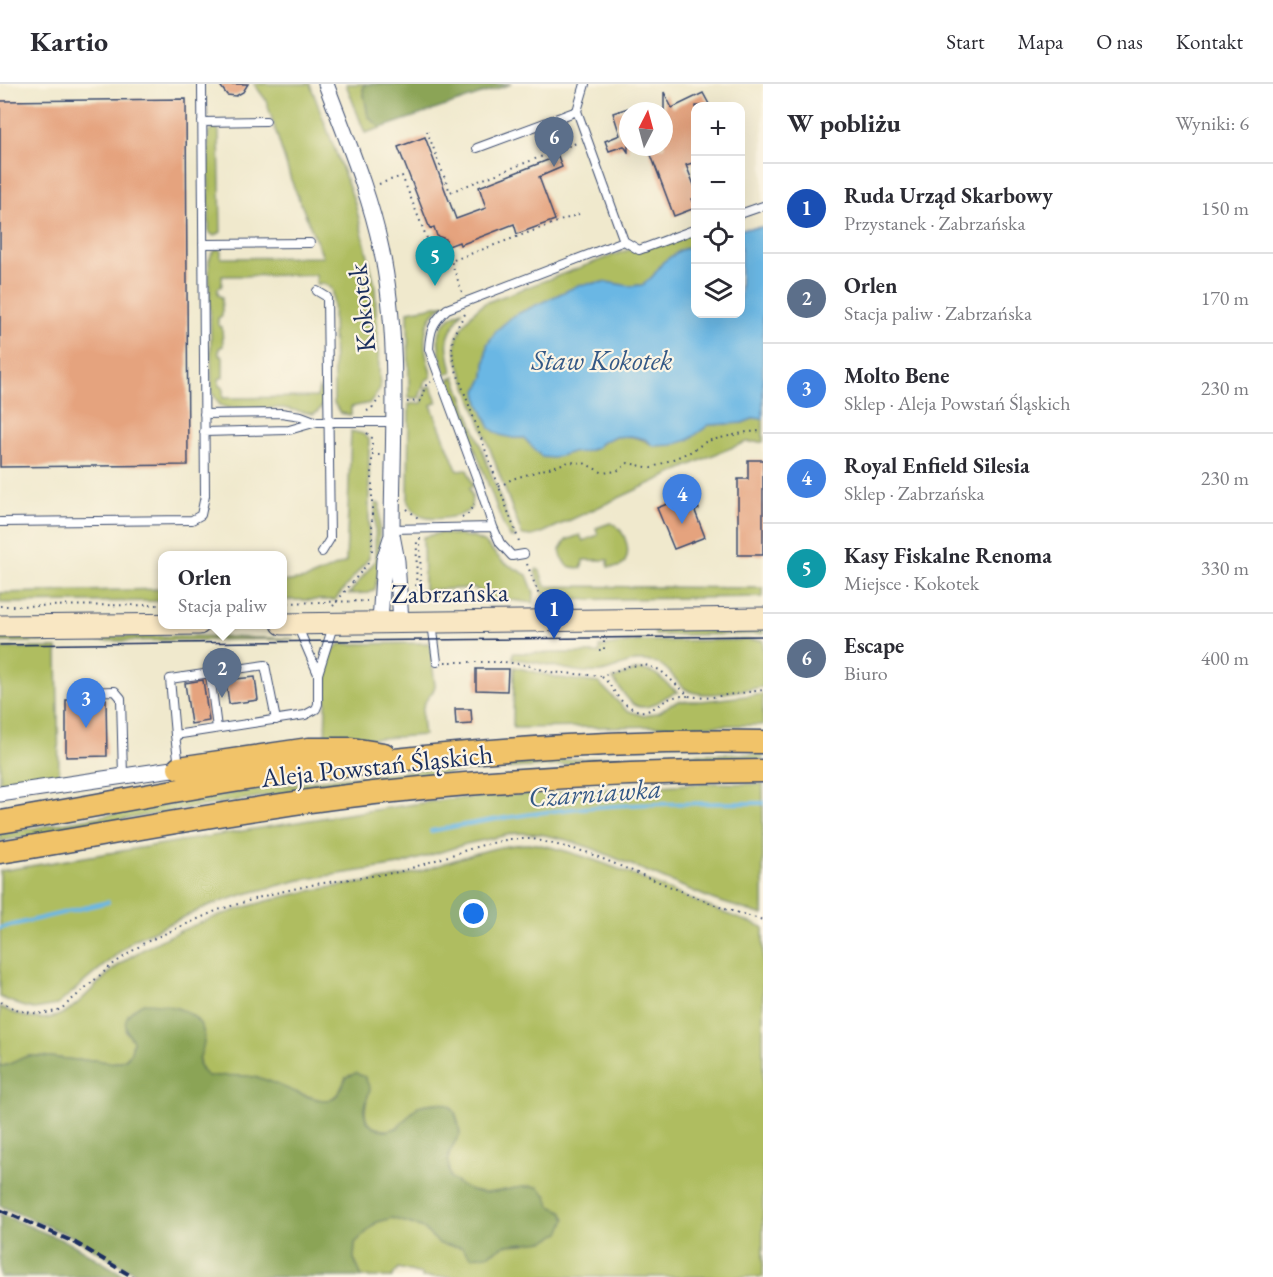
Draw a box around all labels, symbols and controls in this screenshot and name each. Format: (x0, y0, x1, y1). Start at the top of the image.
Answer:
text: Kartio (30, 23, 108, 59)
text: Start (946, 28, 985, 55)
text: Mapa (1018, 28, 1063, 55)
text: O nas (1096, 28, 1143, 55)
text: Kontakt (1176, 28, 1243, 55)
north arrow (619, 102, 673, 156)
map controls (691, 102, 745, 318)
button: + (691, 102, 745, 156)
text: W pobliżu (787, 106, 901, 140)
text: Wyniki: 6 (1176, 110, 1249, 136)
pin: 6 (534, 118, 574, 167)
button: − (691, 156, 745, 210)
text: Ruda Urząd Skarbowy (844, 181, 1053, 210)
text: 1 (801, 195, 812, 221)
text: 150 m (1201, 195, 1249, 221)
button: locate (691, 210, 745, 264)
text: Przystanek · Zabrzańska (844, 210, 1025, 236)
pin: 5 (416, 236, 454, 286)
street label: Kokotek (339, 262, 384, 354)
button: layers (691, 264, 745, 318)
text: Orlen (844, 271, 897, 300)
text: 2 (801, 285, 812, 311)
text: 170 m (1201, 285, 1249, 311)
text: Stacja paliw · Zabrzańska (844, 300, 1032, 326)
water label: Staw Kokotek (531, 342, 673, 378)
text: Molto Bene (844, 361, 949, 390)
text: 3 (801, 375, 812, 401)
text: 230 m (1201, 375, 1249, 401)
text: Sklep · Aleja Powstań Śląskich (844, 390, 1070, 416)
text: Royal Enfield Silesia (844, 451, 1030, 480)
text: 4 (801, 465, 812, 491)
text: 230 m (1201, 465, 1249, 491)
pin: 4 (662, 474, 702, 524)
text: Sklep · Zabrzańska (844, 480, 985, 506)
text: Kasy Fiskalne Renoma (844, 541, 1052, 570)
popup (158, 551, 287, 629)
text: 5 (801, 555, 812, 581)
text: 330 m (1201, 555, 1249, 581)
text: Orlen (178, 563, 231, 592)
text: Miejsce · Kokotek (844, 570, 979, 596)
street label: Zabrzańska (391, 574, 509, 611)
pin: 1 (534, 590, 574, 639)
text: Stacja paliw (178, 592, 267, 618)
text: Escape (844, 631, 904, 660)
text: 6 (801, 645, 812, 671)
text: 400 m (1201, 645, 1249, 671)
pin: 2 (202, 648, 242, 698)
text: Biuro (844, 660, 888, 686)
pin: 3 (66, 678, 106, 728)
street label: Aleja Powstań Śląskich (258, 736, 495, 795)
water label: Czarniawka (527, 769, 663, 815)
your location (459, 899, 488, 928)

